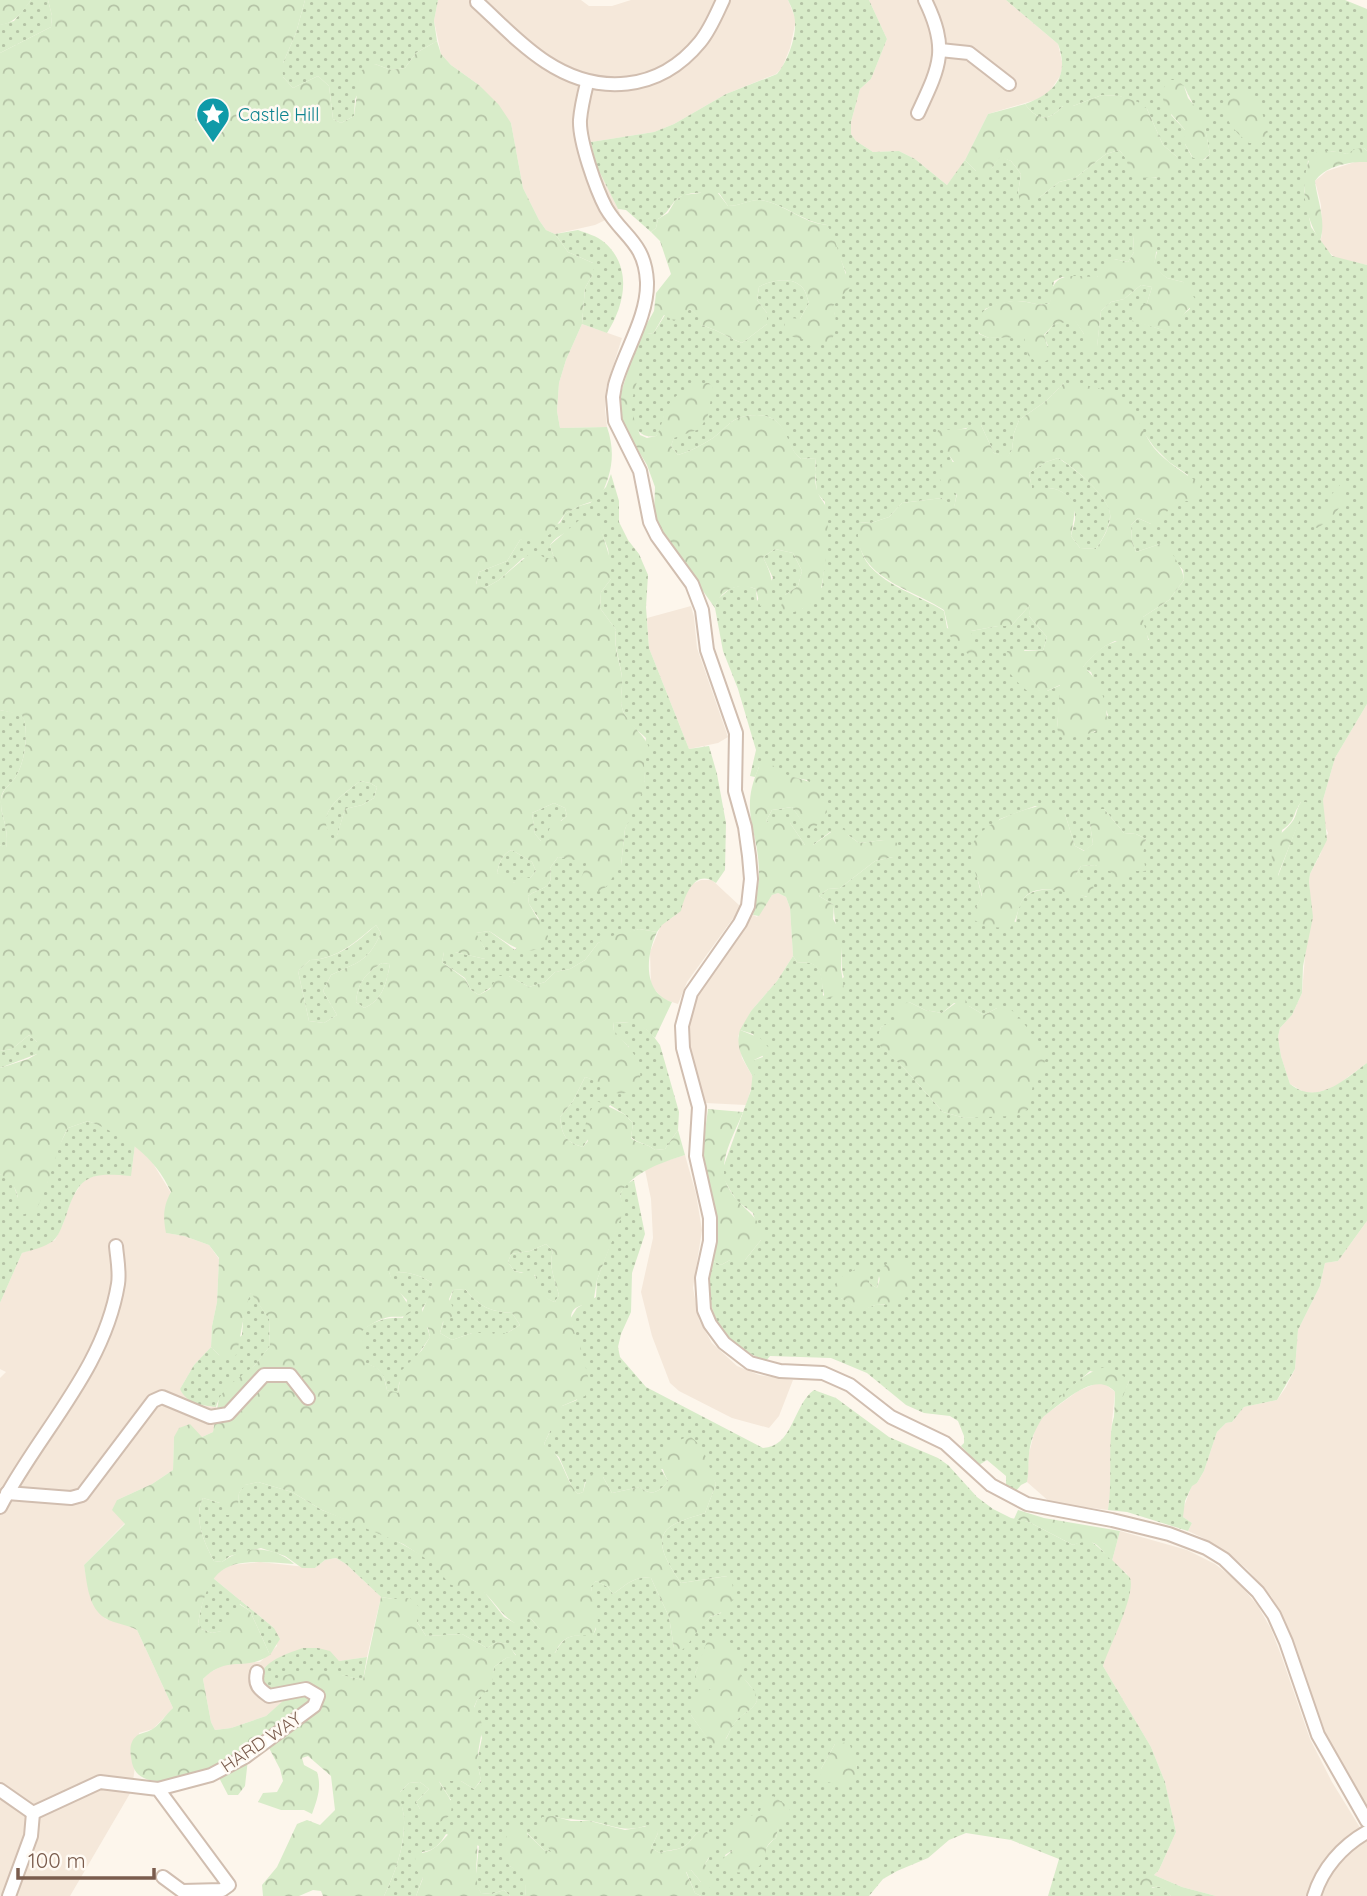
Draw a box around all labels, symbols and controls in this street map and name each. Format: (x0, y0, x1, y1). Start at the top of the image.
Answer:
place icon: Castle Hill (194, 95, 232, 144)
place label: Castle Hill (238, 103, 319, 126)
street label: HARD WAY (216, 1707, 306, 1777)
scale bar (18, 1836, 154, 1880)
text: 100 m (28, 1847, 86, 1873)

